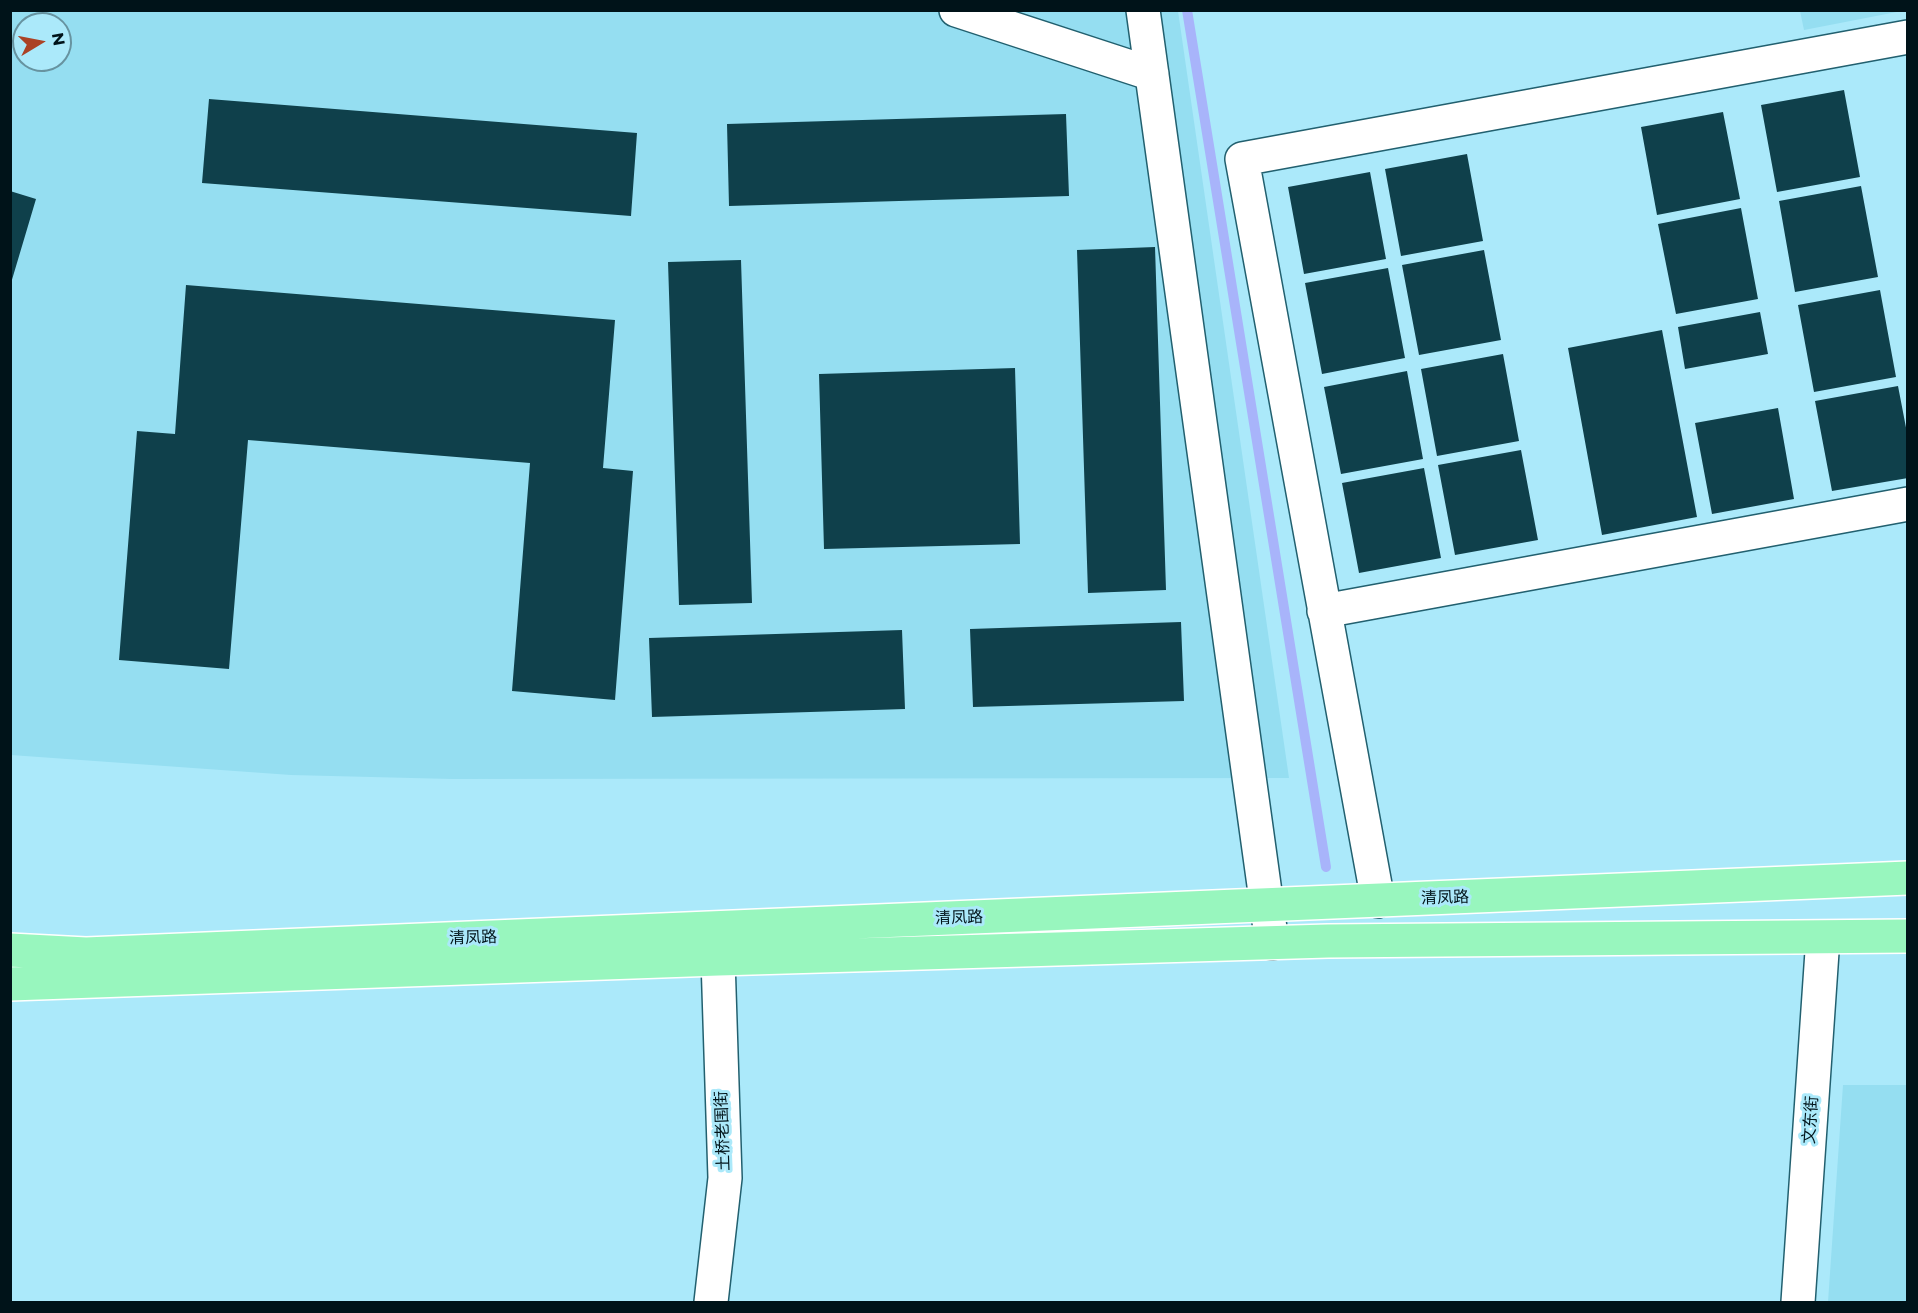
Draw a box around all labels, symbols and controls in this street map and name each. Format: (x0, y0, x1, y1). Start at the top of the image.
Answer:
north arrow (12, 12, 72, 72)
text: N (48, 31, 69, 47)
street label: 清凤路 (1421, 888, 1469, 908)
street label: 清凤路 (935, 908, 983, 928)
street label: 清凤路 (449, 928, 497, 948)
street label: 土桥老围街 (712, 1091, 734, 1171)
street label: 文东街 (1800, 1095, 1822, 1145)

